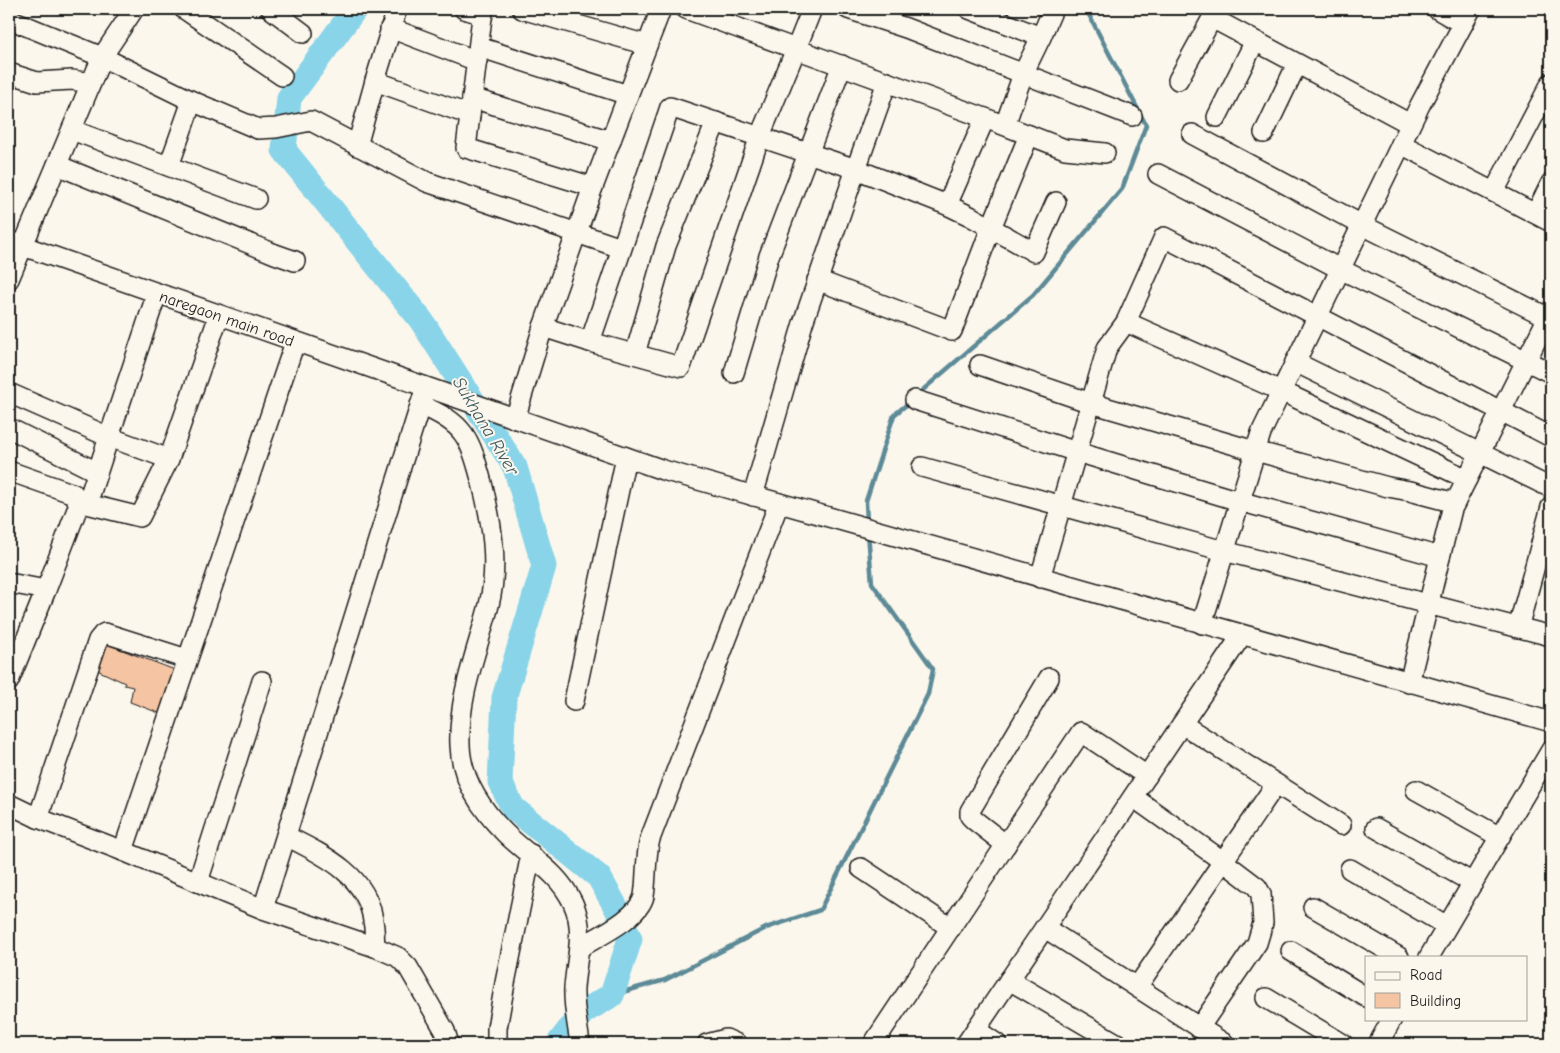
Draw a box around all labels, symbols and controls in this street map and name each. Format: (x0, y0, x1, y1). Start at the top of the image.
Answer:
street label: naregaon main road (157, 287, 296, 350)
water label: Sukhana River (448, 373, 524, 480)
legend (1365, 956, 1528, 1020)
text: Road (1410, 966, 1442, 984)
text: Building (1410, 992, 1461, 1010)

